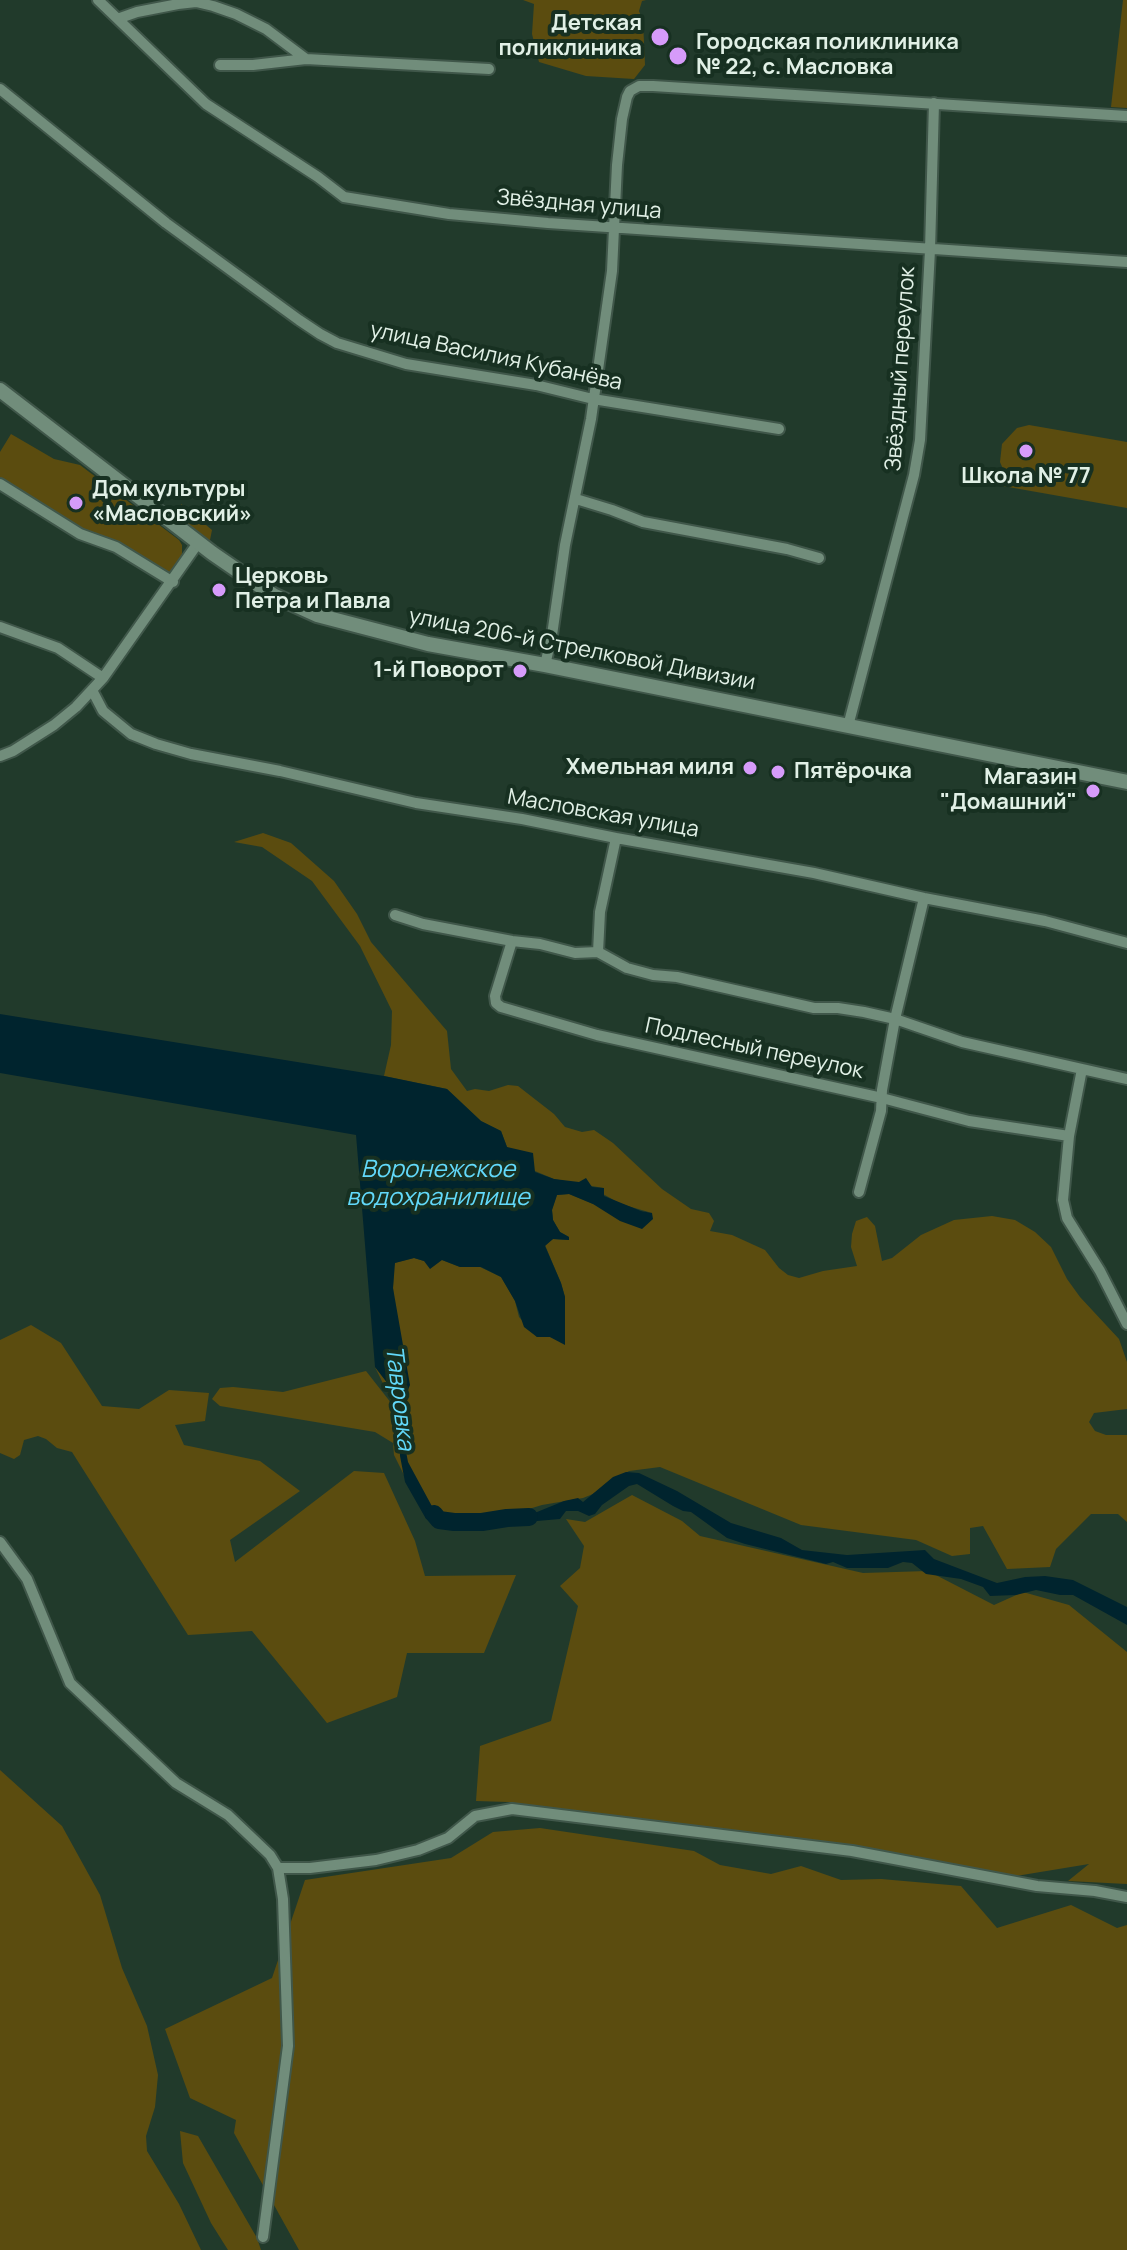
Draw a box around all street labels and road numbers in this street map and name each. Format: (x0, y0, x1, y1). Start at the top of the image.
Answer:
street label: Звёздная улица (495, 185, 663, 225)
street label: Звёздный переулок (881, 266, 921, 472)
street label: улица Василия Кубанёва (367, 317, 625, 397)
street label: улица 206-й Стрелковой Дивизии (407, 603, 757, 697)
street label: Масловская улица (505, 784, 701, 844)
street label: Подлесный переулок (642, 1013, 866, 1085)

